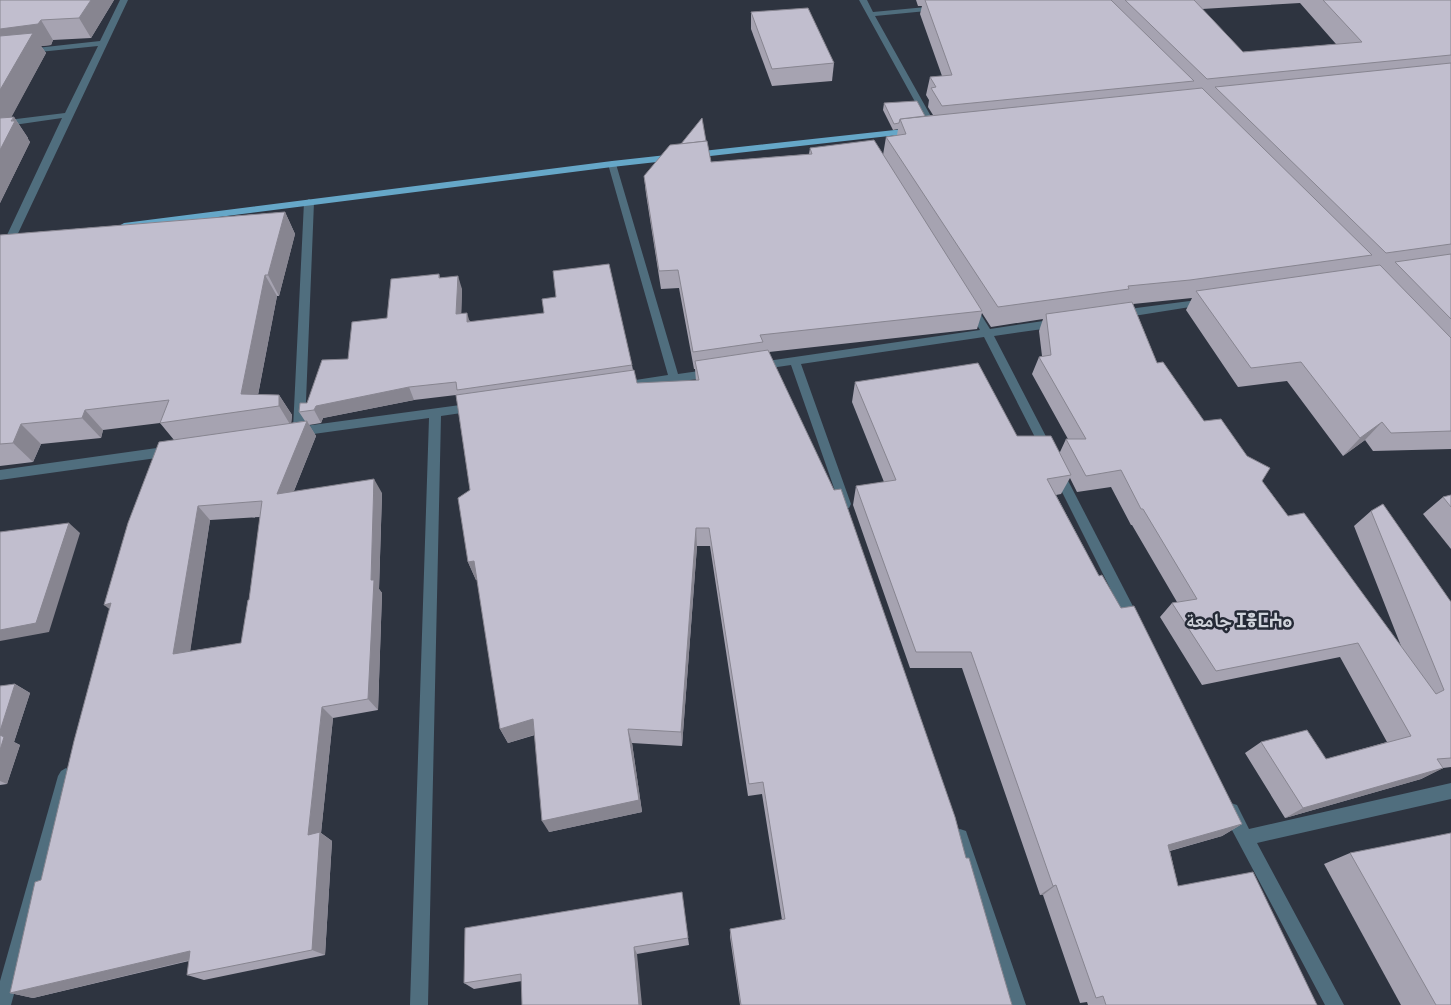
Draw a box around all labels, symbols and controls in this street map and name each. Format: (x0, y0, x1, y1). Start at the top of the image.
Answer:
district label: جامعة ⵊⴻⵎⵄⴰ (1186, 607, 1292, 635)

